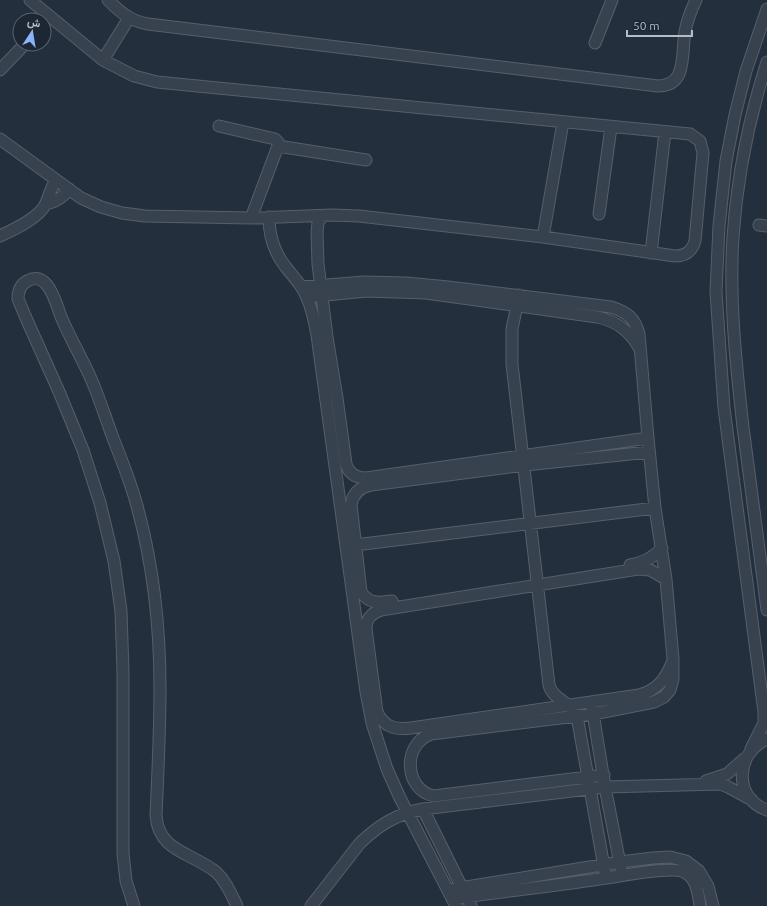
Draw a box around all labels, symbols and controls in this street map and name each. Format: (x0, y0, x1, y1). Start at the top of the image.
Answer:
north arrow (12, 12, 52, 52)
scale bar (627, 12, 692, 38)
text: ش (26, 15, 42, 30)
text: 50 m (633, 19, 660, 32)

